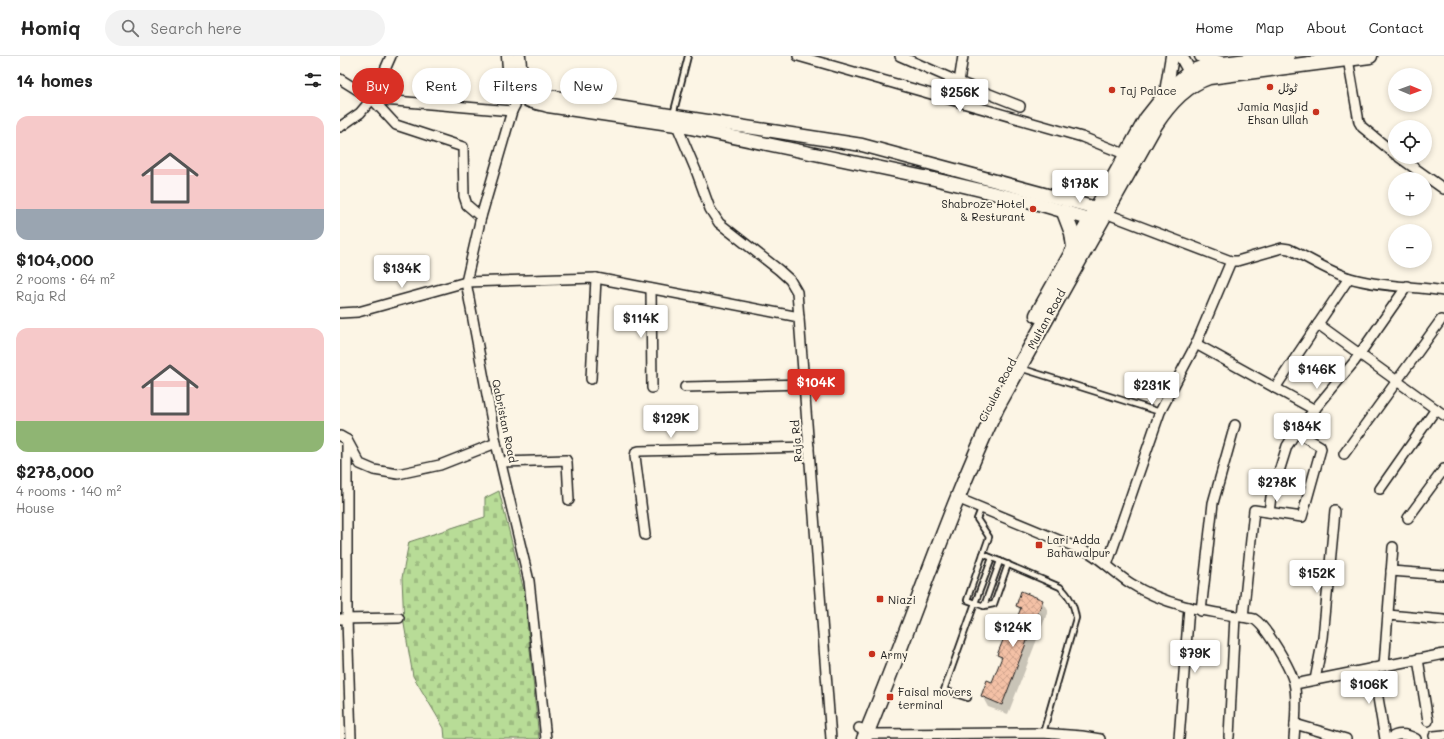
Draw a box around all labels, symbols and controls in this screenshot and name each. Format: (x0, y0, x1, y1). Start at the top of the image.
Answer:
search box (105, 10, 385, 46)
text: Homiq (20, 15, 81, 40)
icon: search (119, 17, 141, 39)
text: Search here (151, 18, 242, 38)
text: Home (1195, 18, 1233, 37)
text: Map (1255, 18, 1284, 37)
text: About (1306, 18, 1347, 37)
text: Contact (1369, 18, 1424, 37)
chip: Buy (352, 68, 404, 104)
chip: Rent (412, 68, 471, 104)
chip: Filters (479, 68, 552, 104)
chip: New (560, 68, 617, 104)
north arrow (1388, 68, 1432, 112)
map controls (1388, 68, 1432, 268)
text: 14 homes (16, 69, 93, 91)
icon: filters (302, 69, 324, 91)
pin: $256K (932, 79, 988, 113)
place label: ٹوٹل (1278, 80, 1298, 96)
marker: ٹوٹل (1265, 82, 1275, 92)
text: $256K (940, 83, 980, 100)
place label: Taj Palace (1120, 83, 1177, 98)
marker: Taj Palace (1107, 85, 1117, 95)
place label: Jamia Masjid Ehsan Ullah (1238, 99, 1308, 127)
marker: Jamia Masjid Ehsan Ullah (1311, 107, 1321, 117)
button: locate (1388, 120, 1432, 164)
icon: home (134, 142, 206, 214)
pin: $178K (1052, 170, 1108, 204)
button: + (1388, 172, 1432, 216)
text: $178K (1061, 174, 1099, 191)
place label: Shabroze Hotel & Resturant (941, 196, 1025, 224)
marker: Shabroze Hotel & Resturant (1028, 204, 1038, 214)
button: − (1388, 224, 1432, 268)
text: $104,000 (16, 248, 94, 270)
pin: $134K (374, 255, 430, 289)
text: $134K (383, 259, 421, 276)
text: 2 rooms · 64 m² (16, 270, 115, 287)
street label: Multan Road (1023, 286, 1069, 352)
text: Raja Rd (16, 287, 66, 304)
pin: $114K (613, 305, 669, 339)
text: $114K (623, 309, 659, 326)
icon: home (134, 354, 206, 426)
street label: Cicular Road (974, 355, 1020, 424)
pin: $146K (1289, 356, 1345, 390)
text: $146K (1298, 360, 1336, 377)
pin: $104K (788, 369, 844, 403)
pin: $231K (1124, 372, 1180, 406)
text: $104K (797, 373, 835, 390)
text: $231K (1133, 376, 1171, 393)
street label: Qabristan Road (489, 378, 521, 464)
pin: $129K (643, 405, 699, 439)
text: $129K (652, 409, 690, 426)
pin: $184K (1274, 413, 1330, 447)
text: $184K (1283, 417, 1321, 434)
street label: Raja Rd (787, 420, 805, 462)
text: $278,000 (16, 460, 94, 482)
pin: $278K (1249, 469, 1305, 503)
text: $278K (1257, 473, 1297, 490)
text: 4 rooms · 140 m² (16, 482, 121, 499)
text: House (16, 499, 54, 516)
place label: Lari Adda Bahawalpur (1047, 532, 1110, 560)
marker: Lari Adda Bahawalpur (1034, 540, 1044, 550)
pin: $152K (1289, 560, 1345, 594)
text: $152K (1298, 564, 1336, 581)
place label: Niazi (888, 592, 916, 607)
marker: Niazi (875, 594, 885, 604)
pin: $124K (985, 614, 1041, 648)
text: $124K (994, 618, 1032, 635)
pin: $79K (1171, 640, 1219, 674)
text: $79K (1179, 644, 1211, 661)
place label: Army (880, 647, 908, 662)
marker: Army (867, 649, 877, 659)
pin: $106K (1341, 671, 1397, 705)
text: $106K (1350, 675, 1388, 692)
place label: Faisal movers terminal (898, 684, 972, 712)
marker: Faisal movers terminal (885, 692, 895, 702)

